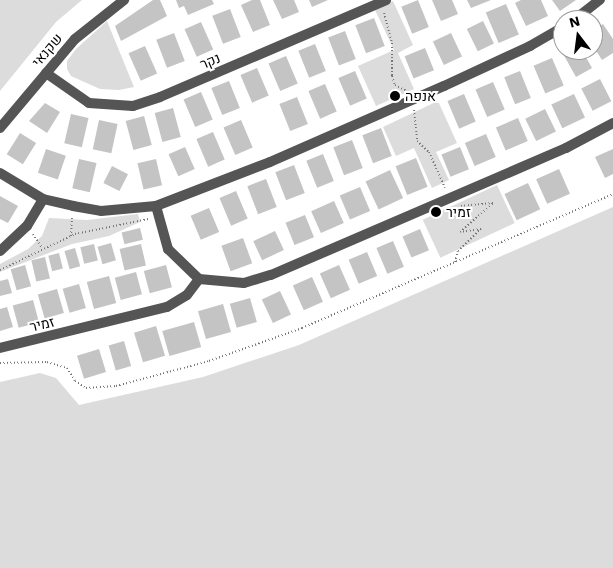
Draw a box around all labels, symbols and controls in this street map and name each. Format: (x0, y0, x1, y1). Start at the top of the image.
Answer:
north arrow (553, 10, 603, 60)
text: N (567, 12, 581, 31)
street label: שקנאי (28, 30, 66, 70)
street label: נקר (197, 49, 223, 73)
place label: אנפה (405, 88, 436, 104)
marker: אנפה (389, 90, 401, 102)
place label: זמיר (446, 204, 471, 220)
marker: זמיר (430, 206, 442, 218)
street label: זמיר (28, 313, 56, 335)

